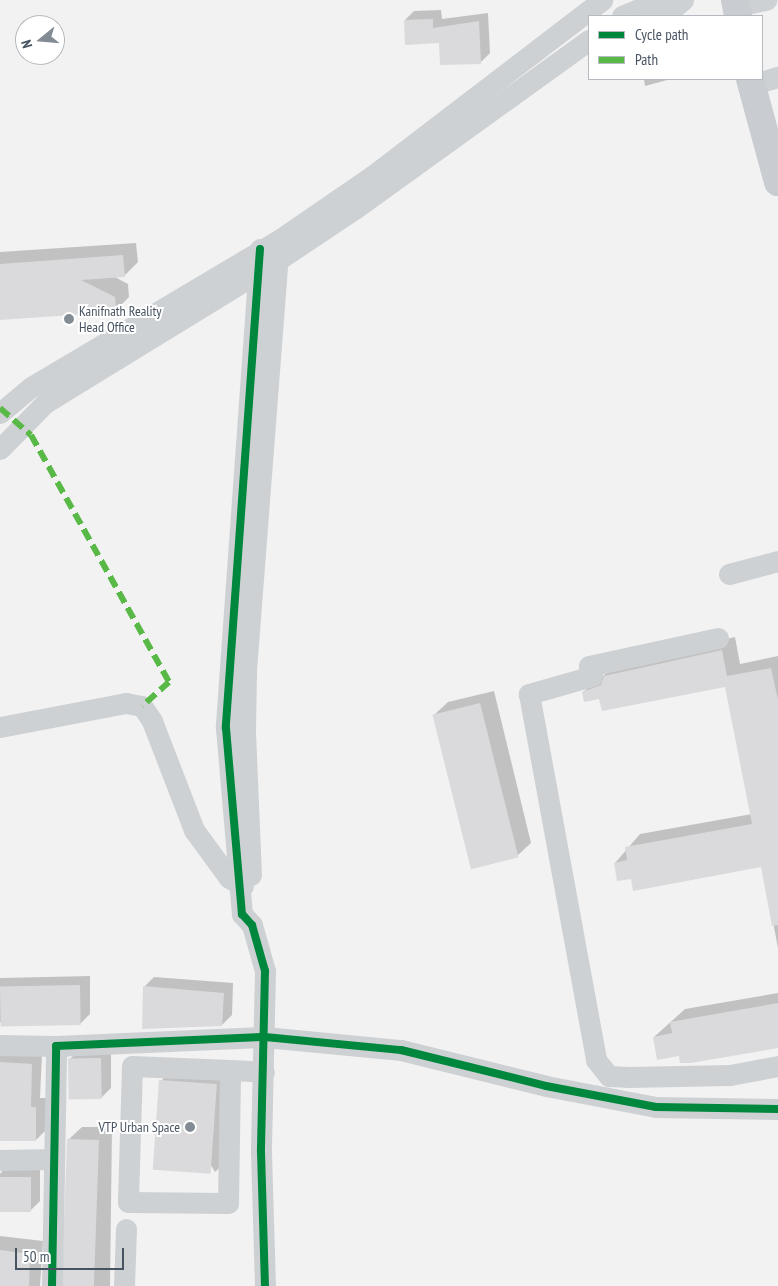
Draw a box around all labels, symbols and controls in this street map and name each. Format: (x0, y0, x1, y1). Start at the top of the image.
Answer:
north arrow (15, 15, 65, 65)
legend (588, 15, 763, 80)
text: Cycle path (635, 25, 688, 44)
text: N (17, 38, 36, 50)
text: Path (635, 50, 658, 69)
place label: Kanifnath Reality Head Office (79, 303, 162, 336)
marker: Kanifnath Reality Head Office (63, 313, 75, 325)
place label: VTP Urban Space (98, 1119, 180, 1135)
marker: VTP Urban Space (184, 1121, 196, 1133)
scale bar (18, 1238, 126, 1270)
text: 50 m (23, 1247, 49, 1266)

